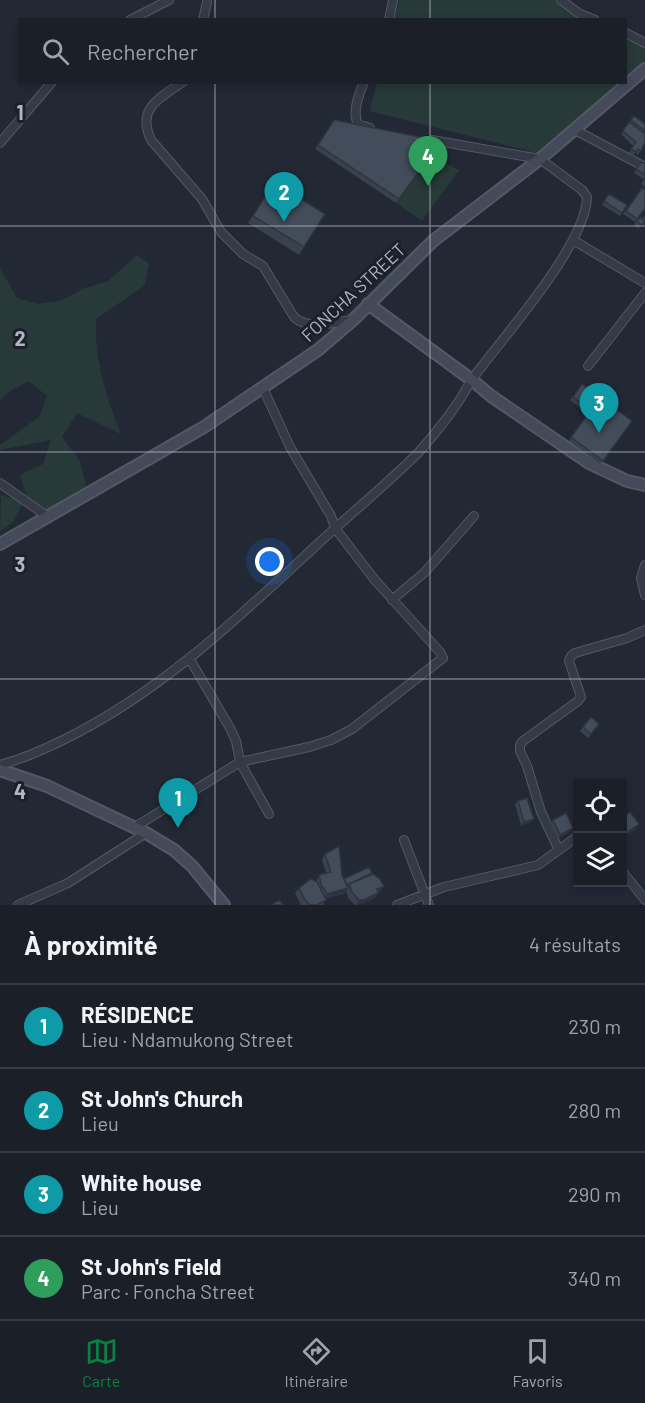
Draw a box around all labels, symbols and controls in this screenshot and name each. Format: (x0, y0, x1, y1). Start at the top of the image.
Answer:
search box (18, 18, 627, 84)
icon: search (39, 35, 72, 68)
text: Rechercher (87, 38, 198, 64)
text: 1 (16, 100, 24, 124)
pin: 4 (408, 136, 448, 186)
pin: 2 (264, 172, 304, 222)
street label: FONCHA STREET (296, 238, 410, 346)
text: 2 (14, 326, 26, 350)
pin: 3 (580, 384, 618, 433)
your location (255, 547, 284, 576)
text: 3 (15, 552, 25, 576)
pin: 1 (158, 778, 198, 828)
text: 4 (14, 779, 26, 803)
map controls (573, 779, 627, 887)
button: locate (573, 779, 627, 833)
button: layers (573, 833, 627, 887)
text: À proximité (24, 929, 158, 960)
text: 4 résultats (529, 932, 621, 956)
text: RÉSIDENCE (81, 1001, 194, 1027)
text: 1 (40, 1014, 47, 1038)
text: 230 m (568, 1014, 621, 1038)
text: Lieu · Ndamukong Street (81, 1027, 294, 1051)
text: St John's Church (81, 1085, 243, 1111)
text: 2 (38, 1098, 49, 1122)
text: 280 m (568, 1098, 621, 1122)
text: Lieu (81, 1111, 119, 1135)
text: White house (81, 1169, 202, 1195)
text: 3 (38, 1182, 49, 1206)
text: 290 m (568, 1182, 621, 1206)
text: Lieu (81, 1195, 119, 1219)
text: St John's Field (81, 1253, 221, 1279)
text: 4 (37, 1266, 50, 1290)
text: 340 m (568, 1266, 621, 1290)
text: Parc · Foncha Street (81, 1279, 255, 1303)
tab: Carte (82, 1335, 120, 1390)
tab: Itinéraire (285, 1335, 348, 1390)
tab: Favoris (512, 1335, 563, 1390)

